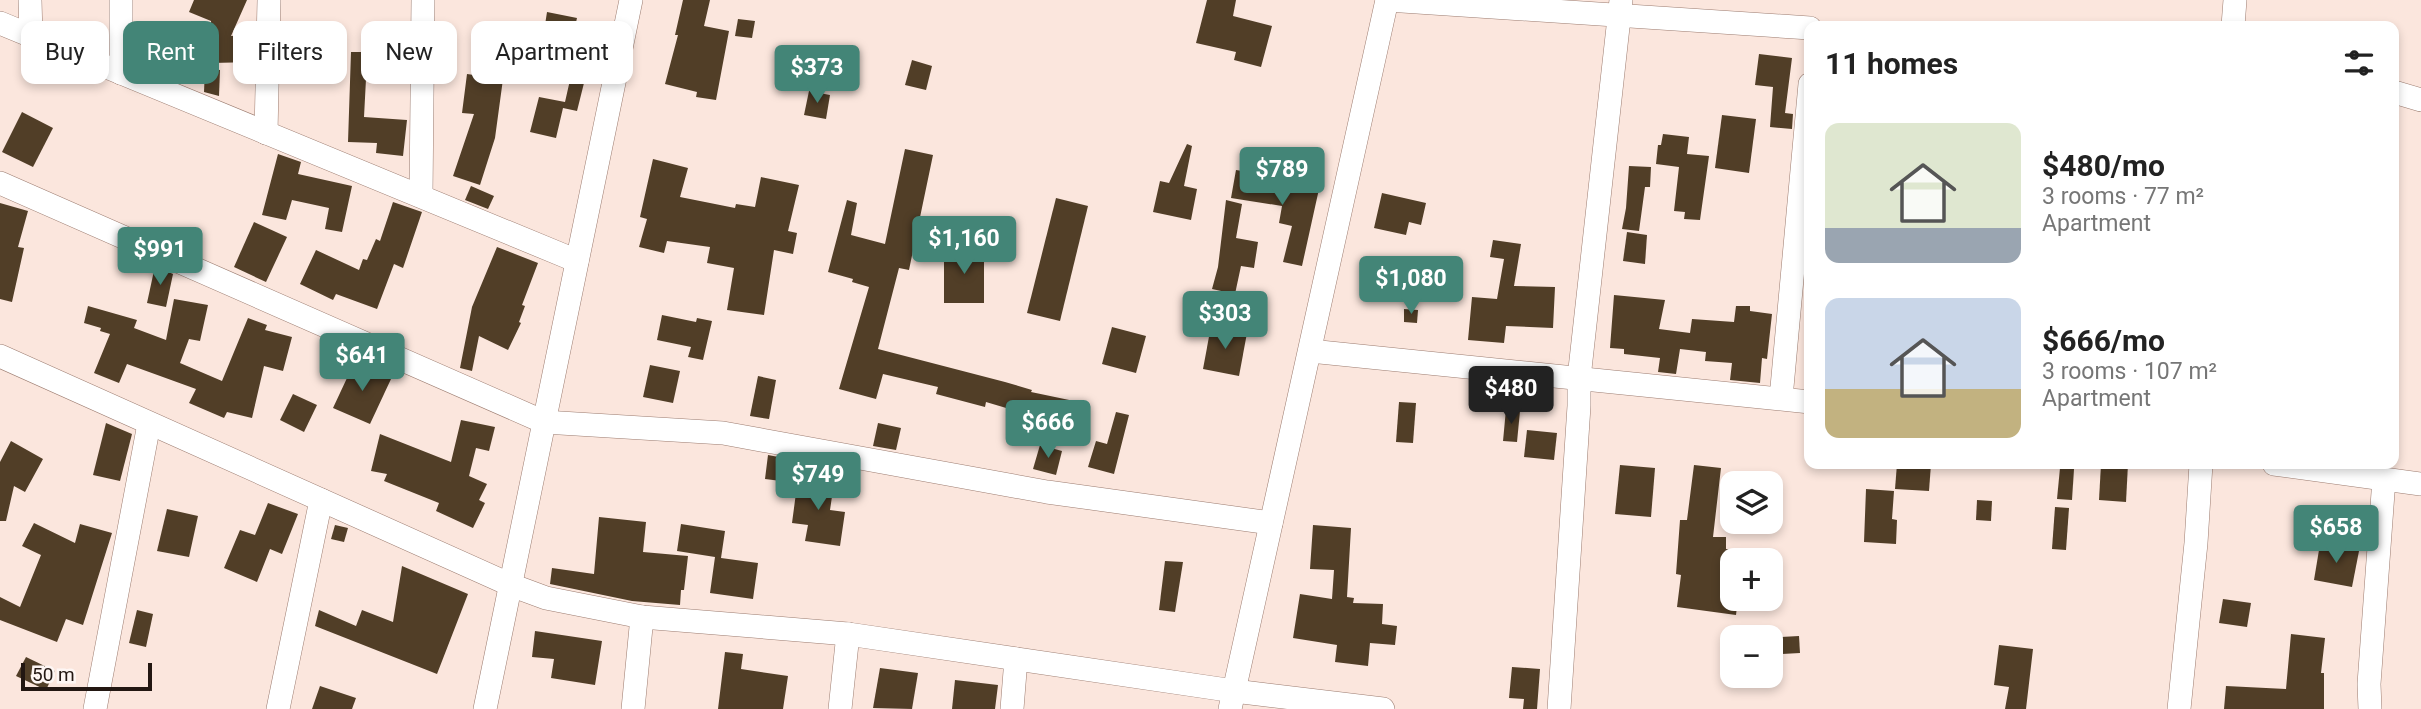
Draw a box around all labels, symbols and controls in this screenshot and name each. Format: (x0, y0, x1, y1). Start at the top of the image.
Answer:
chip: Buy (21, 21, 109, 84)
chip: Rent (123, 21, 219, 84)
chip: Filters (233, 21, 347, 84)
chip: New (361, 21, 457, 84)
chip: Apartment (471, 21, 633, 84)
icon: filters (2340, 44, 2378, 82)
pin: $373 (776, 46, 858, 105)
text: 11 homes (1825, 46, 1958, 81)
text: $373 (791, 54, 843, 81)
pin: $789 (1241, 148, 1323, 207)
text: $480/mo (2042, 148, 2165, 183)
icon: home (1881, 151, 1965, 235)
text: $789 (1256, 156, 1308, 183)
text: 3 rooms · 77 m² (2042, 183, 2204, 210)
text: Apartment (2042, 210, 2151, 237)
pin: $1,160 (907, 216, 1021, 276)
text: $1,160 (928, 225, 1000, 252)
pin: $991 (119, 228, 201, 287)
text: $991 (134, 236, 186, 263)
pin: $1,080 (1354, 256, 1468, 316)
text: $1,080 (1375, 265, 1447, 292)
pin: $303 (1184, 292, 1266, 351)
text: $303 (1199, 300, 1251, 327)
text: $666/mo (2042, 323, 2165, 358)
icon: home (1881, 326, 1965, 410)
pin: $641 (321, 334, 403, 393)
text: $641 (336, 342, 388, 369)
text: 3 rooms · 107 m² (2042, 358, 2217, 385)
pin: $480 (1470, 366, 1552, 426)
text: $480 (1485, 375, 1537, 402)
text: Apartment (2042, 385, 2151, 412)
pin: $666 (1007, 400, 1089, 460)
text: $666 (1022, 409, 1074, 436)
pin: $749 (777, 452, 859, 512)
text: $749 (792, 461, 844, 488)
map controls (1720, 471, 1783, 688)
button: layers (1720, 471, 1783, 534)
pin: $658 (2295, 505, 2377, 565)
text: $658 (2310, 514, 2362, 541)
button: + (1720, 548, 1783, 611)
button: − (1720, 625, 1783, 688)
scale bar (21, 660, 152, 692)
text: 50 m (32, 663, 75, 686)

